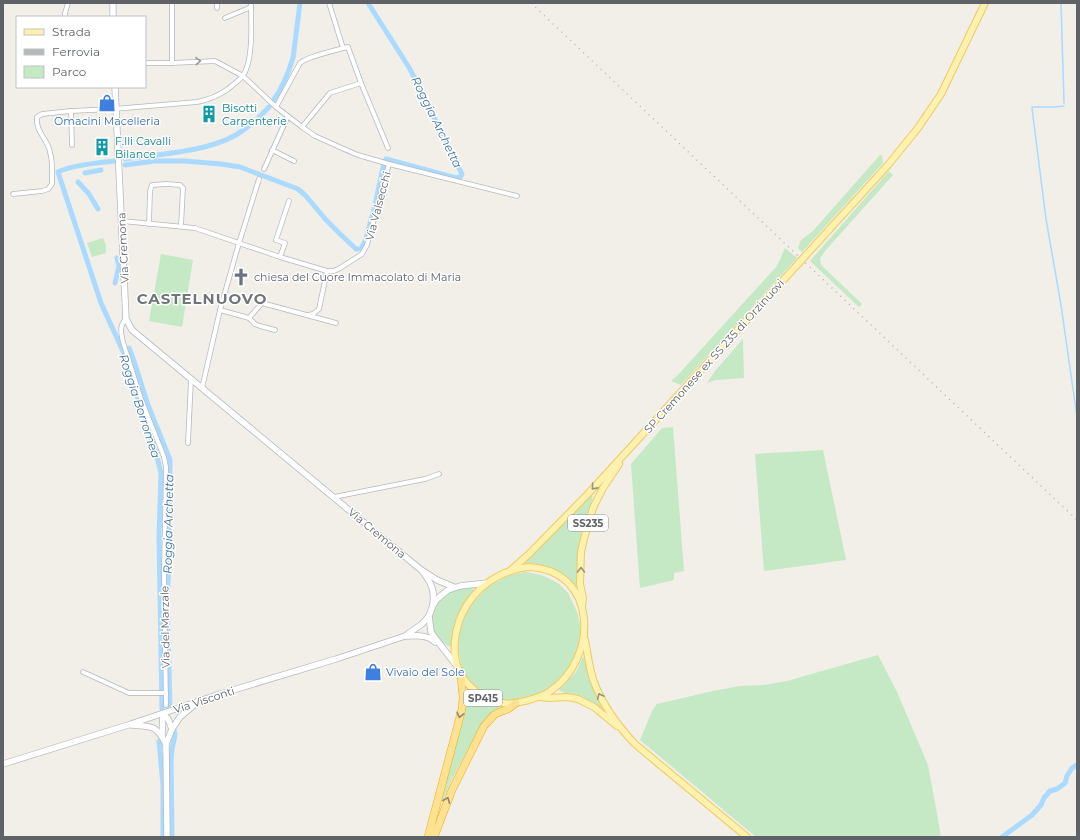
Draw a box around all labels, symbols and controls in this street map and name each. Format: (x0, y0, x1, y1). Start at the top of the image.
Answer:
legend (16, 16, 146, 88)
text: Strada (52, 24, 91, 39)
text: Ferrovia (52, 44, 100, 59)
one-way arrow (195, 57, 201, 66)
text: Parco (52, 64, 86, 79)
water label: Roggia Archetta (408, 74, 466, 170)
shop icon: Omacini Macelleria (97, 93, 117, 113)
place label: Bisotti Carpenterie (222, 101, 287, 128)
building icon: Bisotti Carpenterie (199, 104, 219, 124)
place label: Omacini Macelleria (54, 114, 160, 128)
place label: F.lli Cavalli Bilance (115, 134, 171, 161)
building icon: F.lli Cavalli Bilance (92, 137, 112, 157)
street label: Via Valsecchi (362, 170, 394, 242)
street label: Via Cremona (114, 212, 132, 284)
church icon: chiesa del Cuore Immacolato di Maria (231, 267, 251, 287)
place label: chiesa del Cuore Immacolato di Maria (254, 270, 461, 284)
street label: SP Cremonese ex SS 235 di Orzinuovi (641, 276, 787, 436)
district label: CASTELNUOVO (137, 289, 267, 308)
water label: Roggia Borromea (116, 352, 164, 460)
water label: Roggia Archetta (160, 474, 176, 574)
one-way arrow (591, 482, 599, 490)
street label: Via Cremona (345, 505, 409, 561)
road number: SS235 (568, 515, 608, 531)
one-way arrow (576, 567, 585, 573)
street label: Via del Marzale (157, 585, 173, 669)
shop icon: Vivaio del Sole (363, 662, 383, 682)
place label: Vivaio del Sole (386, 665, 465, 679)
street label: Via Visconti (172, 684, 236, 716)
road number: SP415 (464, 690, 502, 706)
one-way arrow (597, 693, 605, 700)
one-way arrow (457, 712, 465, 718)
one-way arrow (443, 797, 451, 804)

